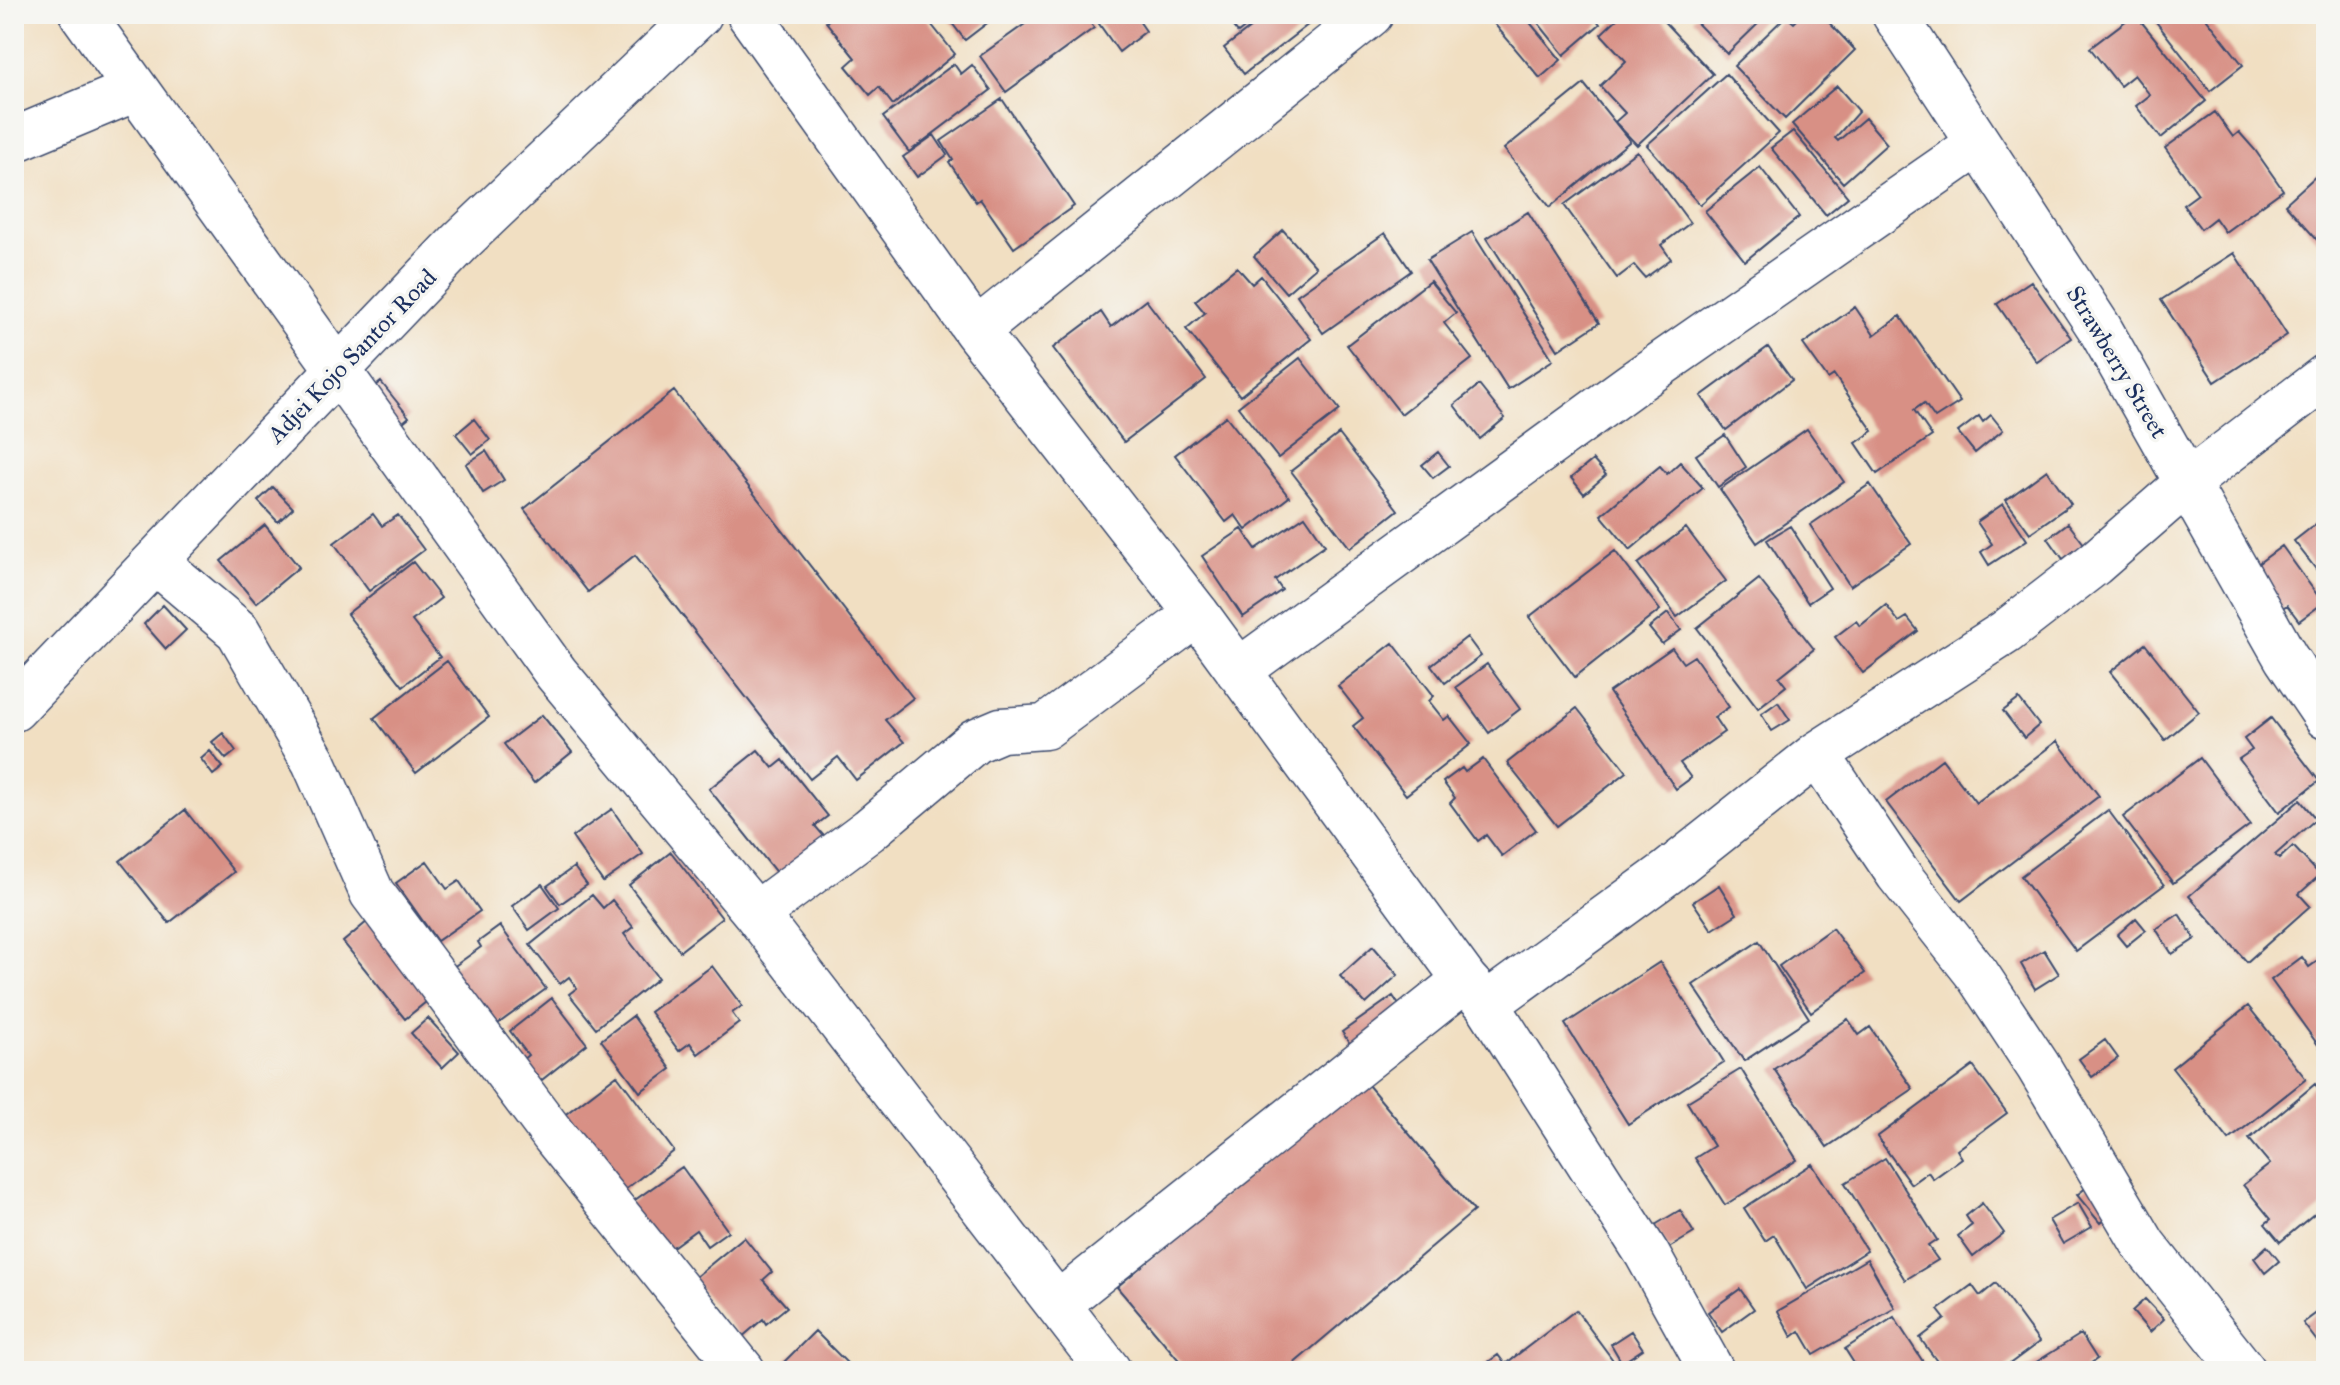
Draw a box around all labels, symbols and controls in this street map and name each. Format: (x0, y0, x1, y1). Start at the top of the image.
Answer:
street label: Adjei Kojo Santor Road (260, 263, 443, 450)
street label: Strawberry Street (2060, 280, 2175, 444)

